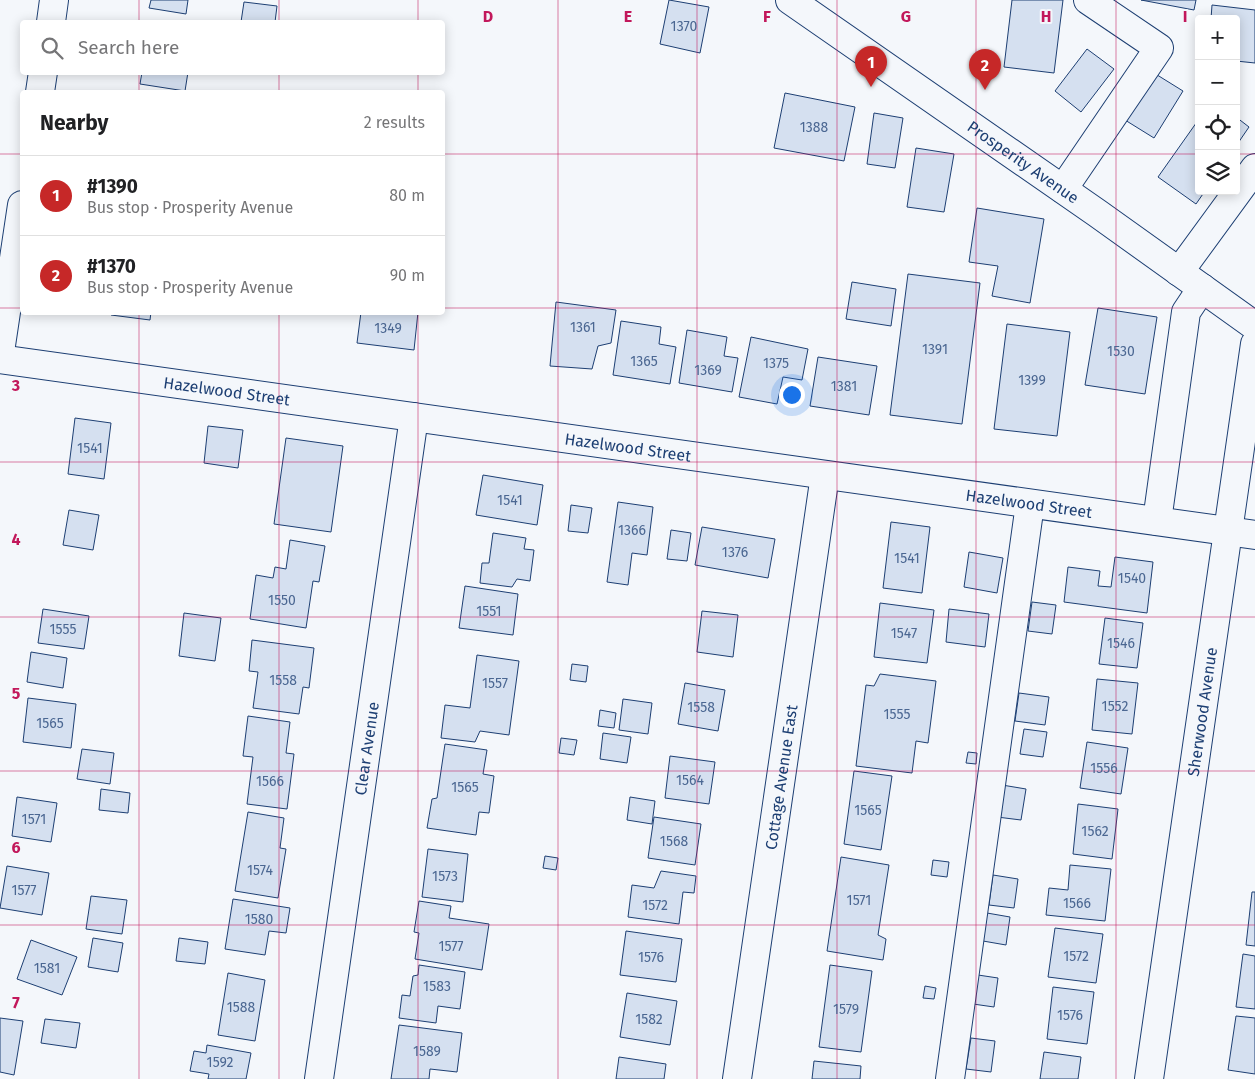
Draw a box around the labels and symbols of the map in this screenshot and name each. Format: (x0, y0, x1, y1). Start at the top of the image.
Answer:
text: D (483, 7, 493, 26)
text: E (624, 7, 632, 26)
text: F (763, 7, 771, 26)
text: G (901, 7, 911, 26)
text: H (1041, 7, 1051, 26)
text: I (1183, 7, 1187, 26)
house number: 1370 (671, 18, 698, 35)
pin: 1 (855, 46, 887, 87)
pin: 2 (969, 49, 1001, 90)
street label: Prosperity Avenue (964, 117, 1083, 207)
house number: 1388 (800, 119, 829, 136)
house number: 1361 (570, 319, 596, 336)
house number: 1349 (374, 320, 402, 337)
house number: 1391 (922, 341, 948, 358)
house number: 1530 (1107, 343, 1135, 360)
house number: 1365 (630, 353, 658, 370)
house number: 1375 (763, 355, 789, 372)
house number: 1369 (694, 362, 722, 379)
house number: 1399 (1018, 372, 1046, 389)
street label: Hazelwood Street (162, 373, 291, 409)
text: 3 (11, 376, 20, 395)
house number: 1381 (831, 378, 857, 395)
your location (779, 382, 805, 408)
street label: Hazelwood Street (563, 429, 692, 465)
house number: 1541 (77, 440, 103, 457)
street label: Hazelwood Street (965, 485, 1094, 522)
house number: 1541 (497, 492, 523, 509)
house number: 1366 (618, 522, 646, 539)
text: 4 (11, 530, 21, 549)
house number: 1376 (722, 544, 748, 561)
house number: 1541 (894, 550, 920, 567)
house number: 1540 (1118, 570, 1146, 587)
house number: 1550 (268, 592, 296, 609)
house number: 1551 (476, 603, 502, 620)
house number: 1555 (50, 621, 76, 638)
house number: 1547 (891, 625, 917, 642)
house number: 1546 (1107, 635, 1135, 652)
street label: Sherwood Avenue (1183, 646, 1221, 778)
house number: 1558 (269, 672, 297, 689)
house number: 1557 (482, 675, 508, 692)
text: 5 (12, 684, 21, 703)
house number: 1552 (1102, 698, 1128, 715)
house number: 1558 (687, 699, 715, 716)
street label: Clear Avenue (350, 700, 383, 796)
street label: Cottage Avenue East (761, 703, 801, 851)
house number: 1555 (884, 706, 910, 723)
house number: 1565 (36, 715, 64, 732)
house number: 1556 (1090, 760, 1118, 777)
house number: 1564 (676, 772, 705, 789)
house number: 1566 (256, 773, 284, 790)
house number: 1565 (451, 779, 479, 796)
house number: 1565 (854, 802, 882, 819)
house number: 1571 (22, 811, 46, 828)
house number: 1562 (1081, 823, 1109, 840)
house number: 1568 (660, 833, 688, 850)
text: 6 (11, 838, 21, 857)
house number: 1574 (247, 862, 273, 879)
house number: 1573 (432, 868, 458, 885)
house number: 1577 (11, 882, 37, 899)
house number: 1571 (847, 892, 871, 909)
house number: 1566 (1063, 895, 1091, 912)
house number: 1572 (642, 897, 668, 914)
house number: 1580 (245, 911, 273, 928)
house number: 1577 (438, 938, 464, 955)
house number: 1572 (1063, 948, 1089, 965)
house number: 1576 (638, 949, 664, 966)
house number: 1581 (34, 960, 60, 977)
house number: 1583 (423, 978, 451, 995)
text: 7 (12, 993, 20, 1012)
house number: 1588 (227, 999, 256, 1016)
house number: 1579 (833, 1001, 859, 1018)
house number: 1576 (1057, 1007, 1083, 1024)
house number: 1582 (635, 1011, 663, 1028)
house number: 1589 (413, 1043, 441, 1060)
house number: 1592 (207, 1054, 233, 1071)

